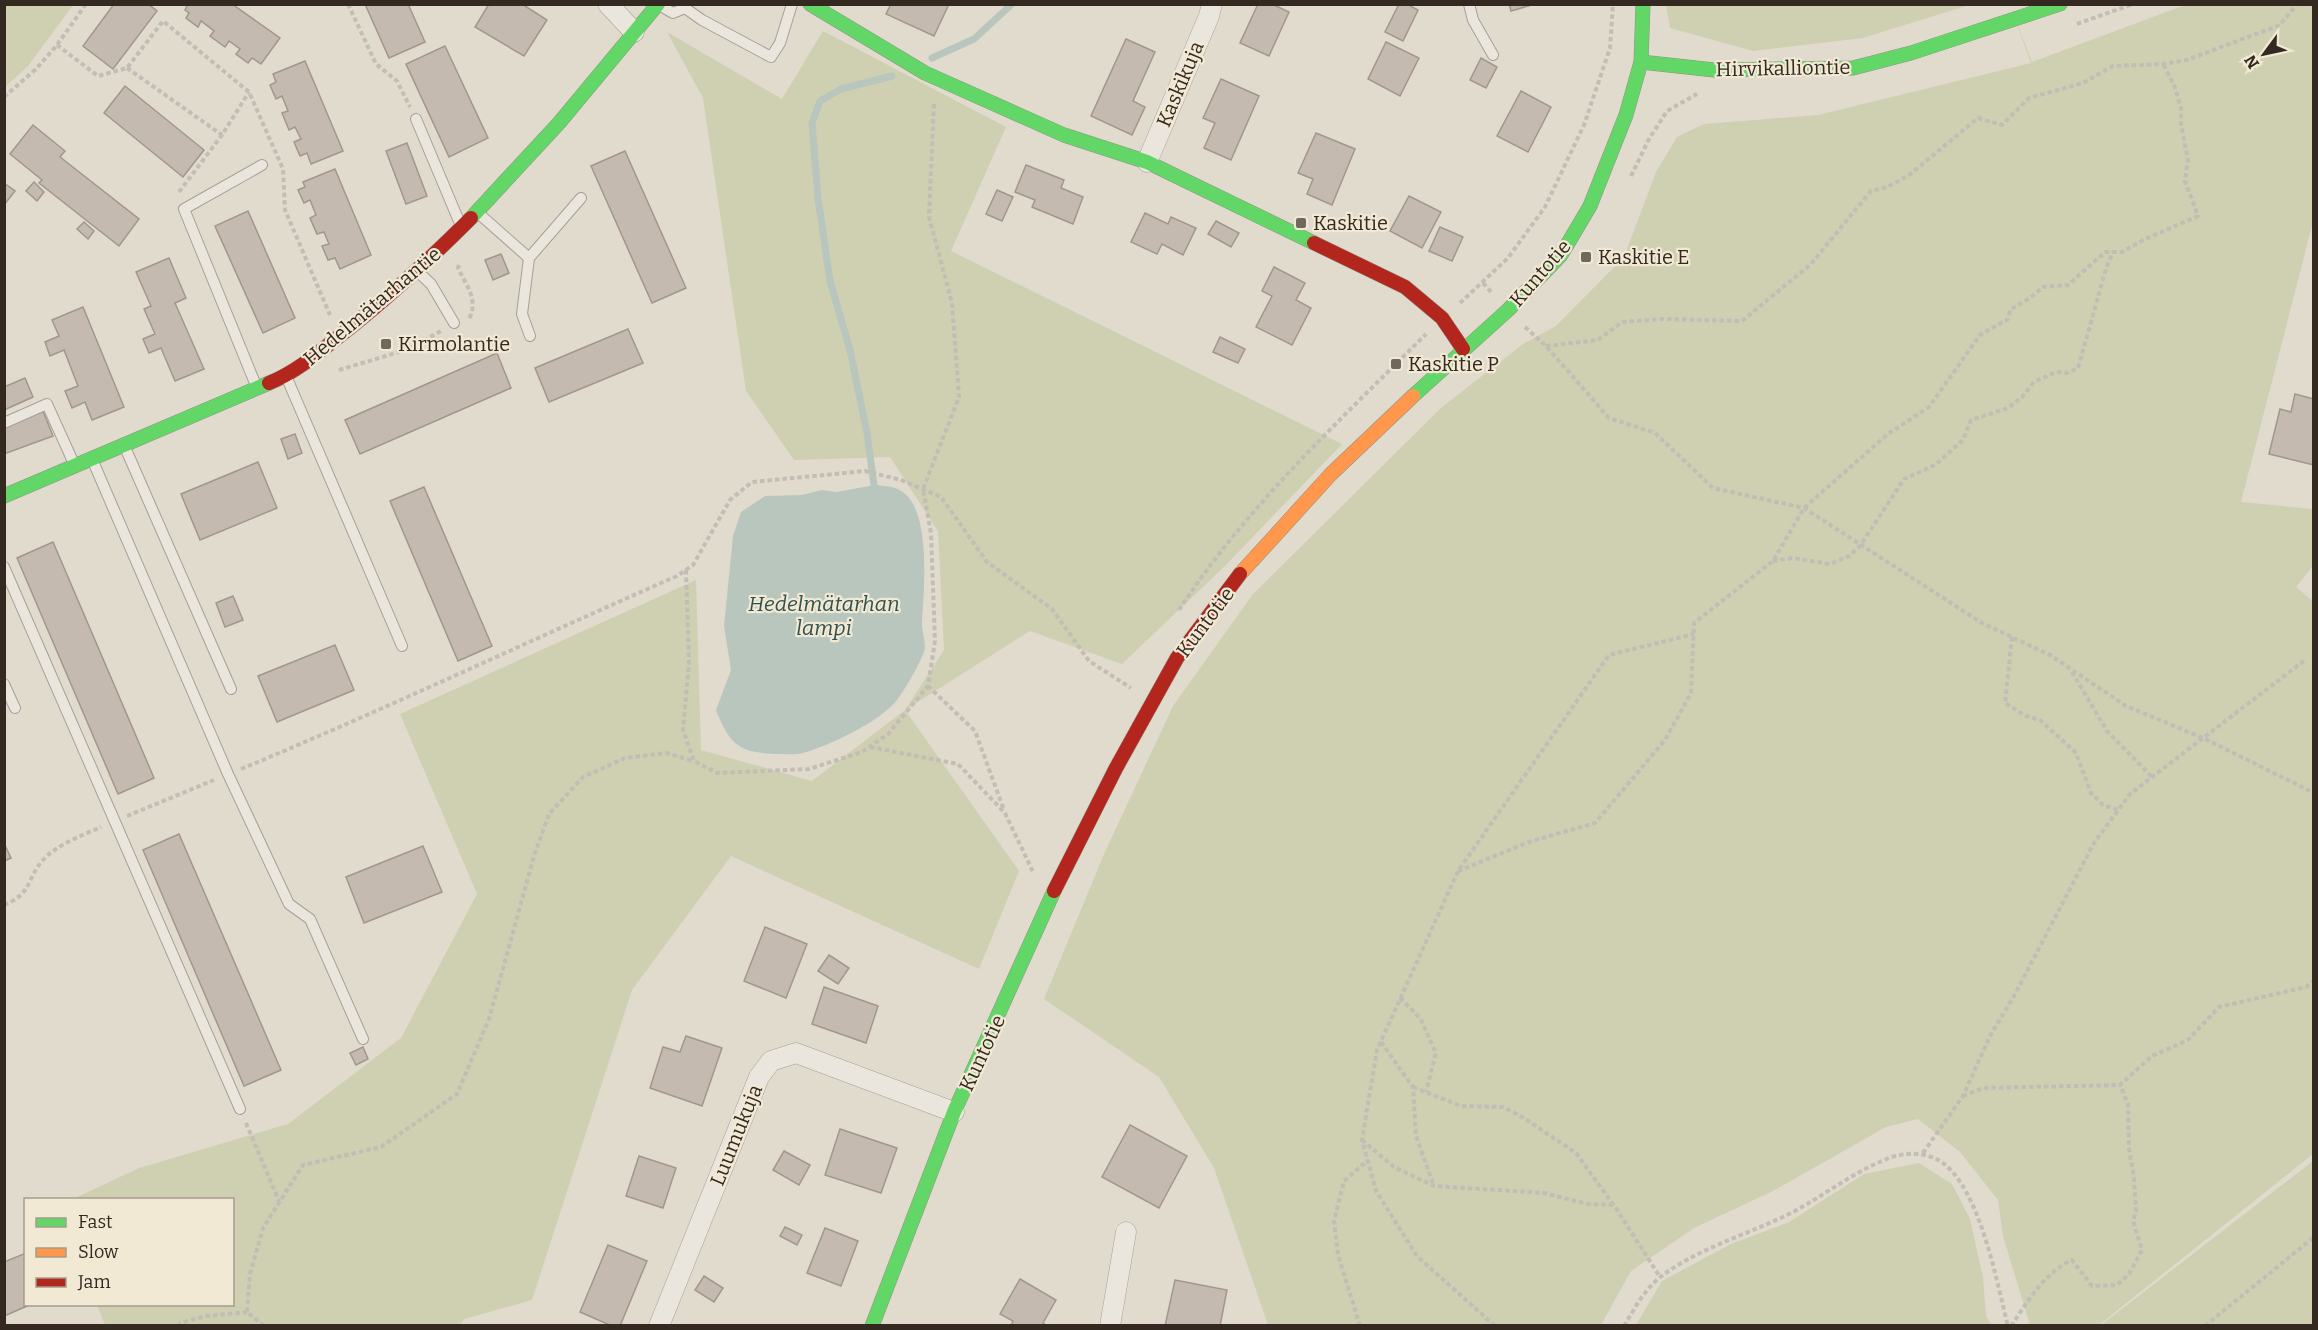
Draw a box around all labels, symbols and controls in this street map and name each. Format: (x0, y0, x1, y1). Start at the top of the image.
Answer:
north arrow (2234, 24, 2294, 84)
street label: Kaskikuja (1151, 38, 1210, 131)
text: N (2241, 52, 2263, 72)
street label: Hirvikalliontie (1715, 55, 1851, 81)
place label: Kaskitie (1313, 211, 1388, 235)
marker: Kaskitie (1294, 216, 1308, 230)
street label: Kuntotie (1504, 234, 1576, 312)
street label: Hedelmätarhantie (298, 242, 446, 370)
place label: Kaskitie E (1598, 245, 1689, 269)
marker: Kaskitie E (1579, 250, 1593, 264)
place label: Kirmolantie (398, 332, 510, 356)
marker: Kirmolantie (379, 337, 393, 351)
place label: Kaskitie P (1408, 352, 1499, 376)
marker: Kaskitie P (1389, 357, 1403, 371)
street label: Kuntotie (1171, 582, 1239, 662)
water label: Hedelmätarhan lampi (748, 591, 900, 641)
street label: Kuntotie (954, 1011, 1010, 1095)
street label: Luumukuja (705, 1081, 768, 1189)
legend (24, 1198, 234, 1306)
text: Fast (78, 1211, 113, 1233)
text: Slow (78, 1241, 119, 1263)
text: Jam (77, 1271, 111, 1293)

